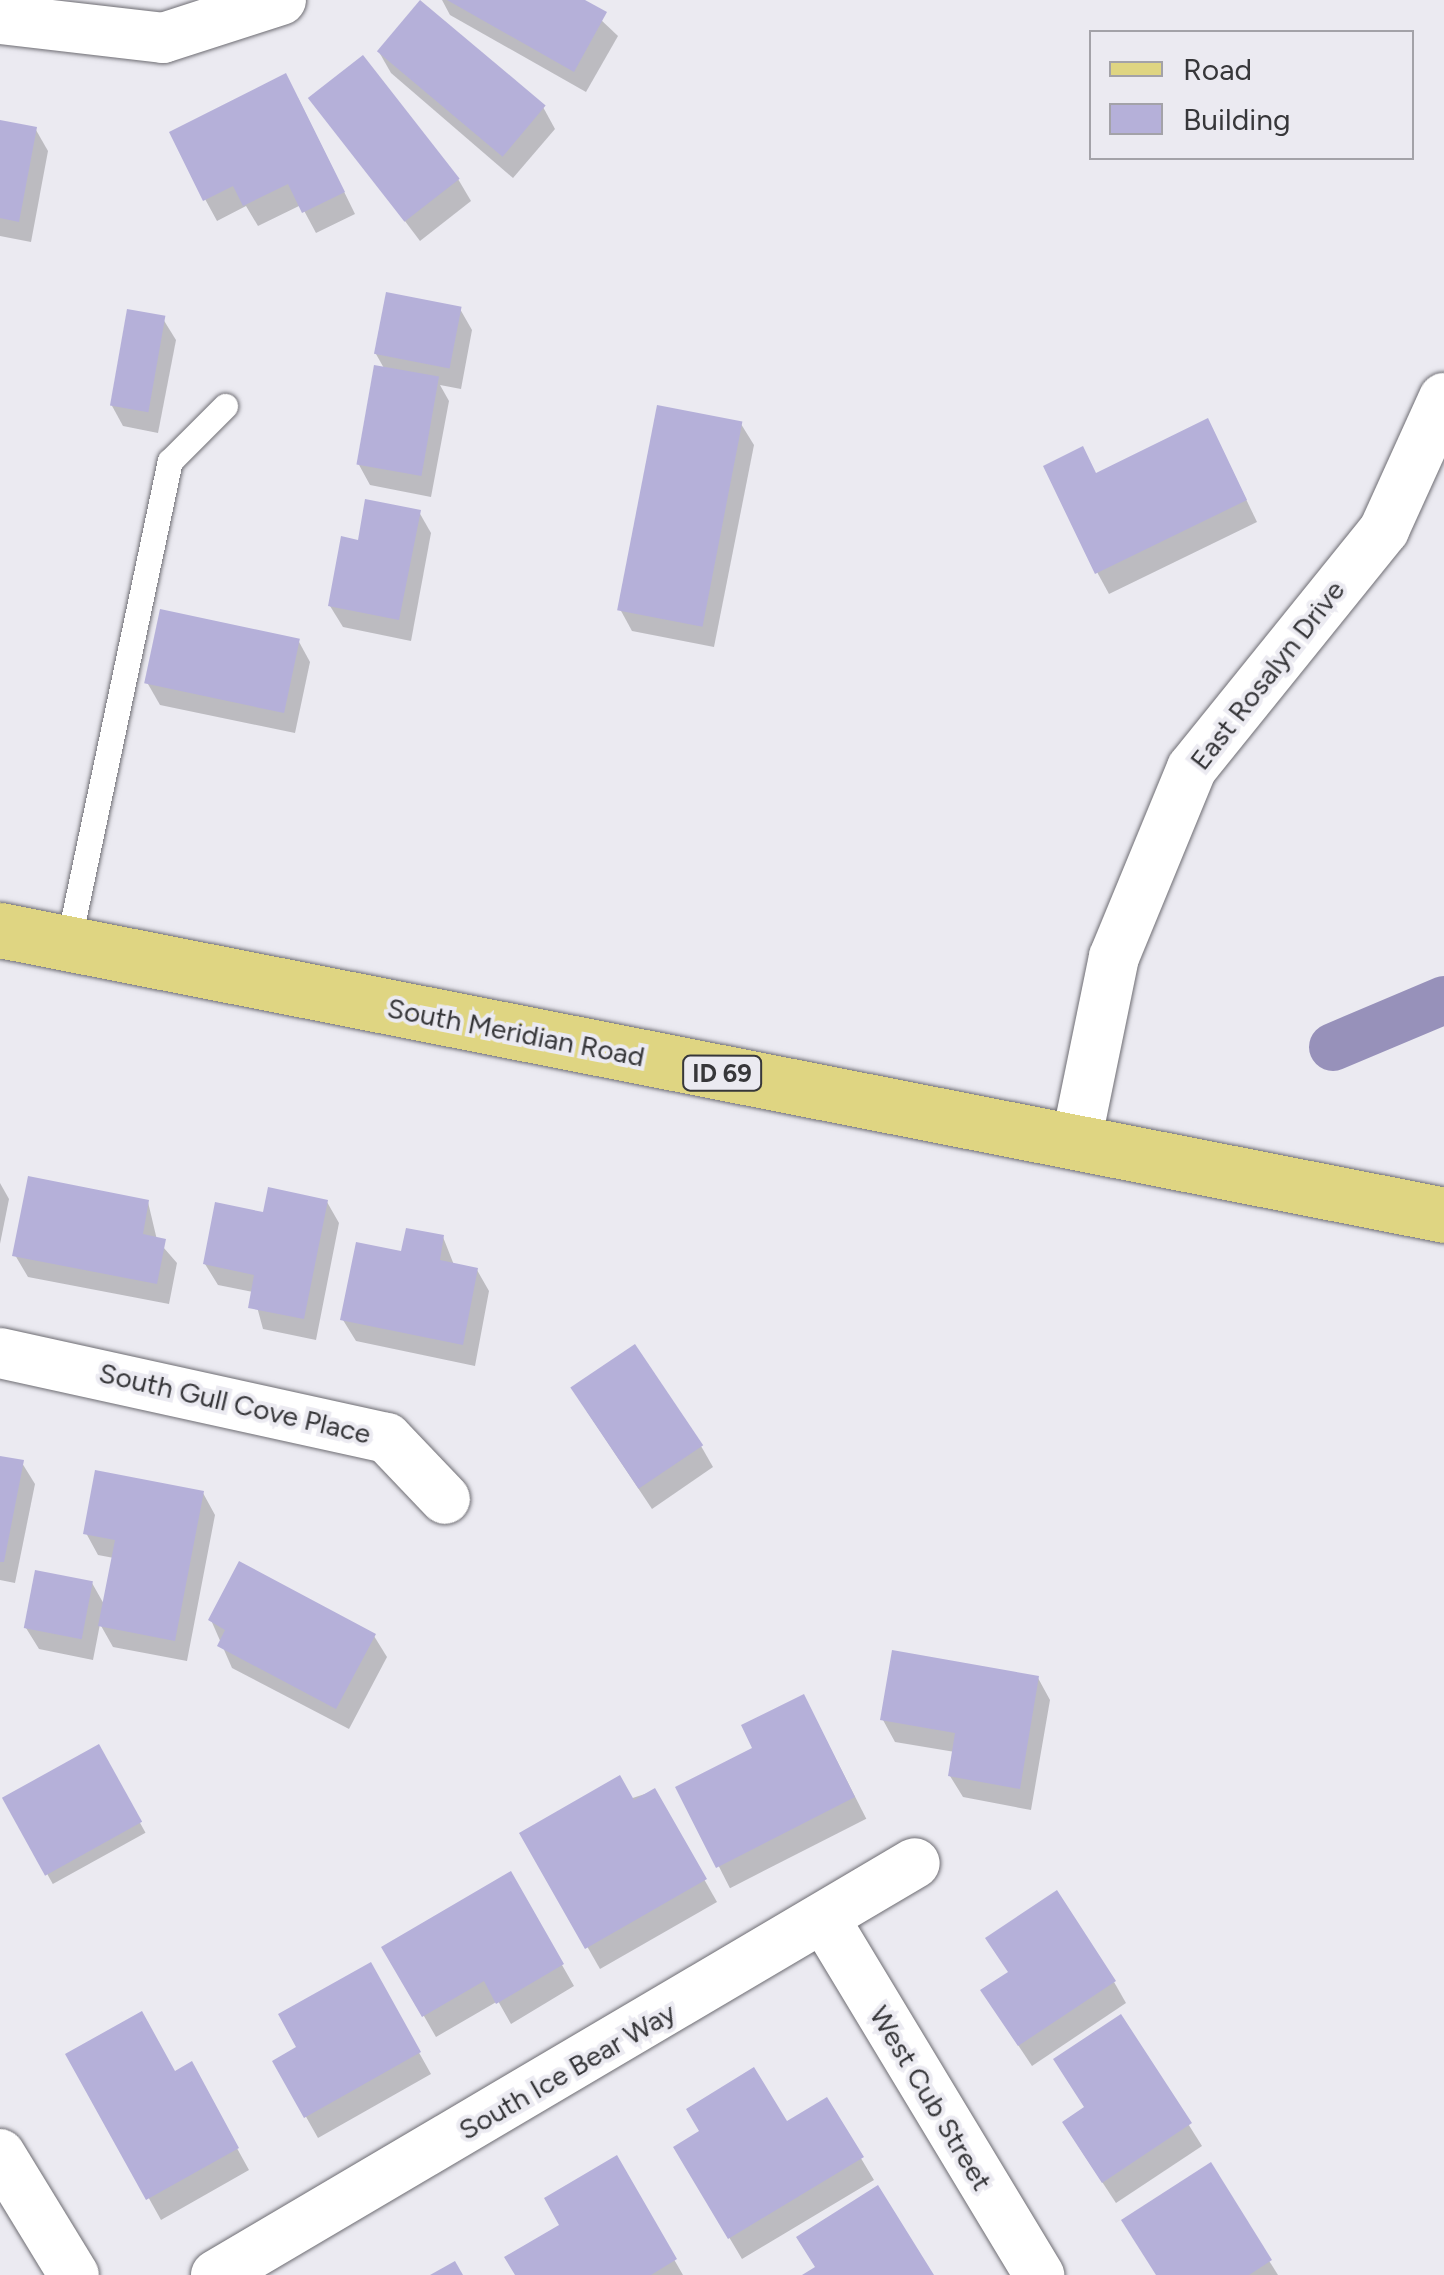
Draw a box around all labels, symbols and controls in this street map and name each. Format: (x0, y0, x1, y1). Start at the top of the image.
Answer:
legend (1089, 30, 1414, 160)
text: Road (1183, 51, 1252, 88)
text: Building (1183, 101, 1291, 138)
street label: East Rosalyn Drive (1183, 574, 1351, 776)
street label: South Meridian Road (385, 991, 647, 1073)
road number: ID 69 (682, 1053, 762, 1093)
street label: South Gull Cove Place (96, 1355, 374, 1451)
street label: South Ice Bear Way (453, 1995, 681, 2147)
street label: West Cub Street (863, 2000, 999, 2196)

